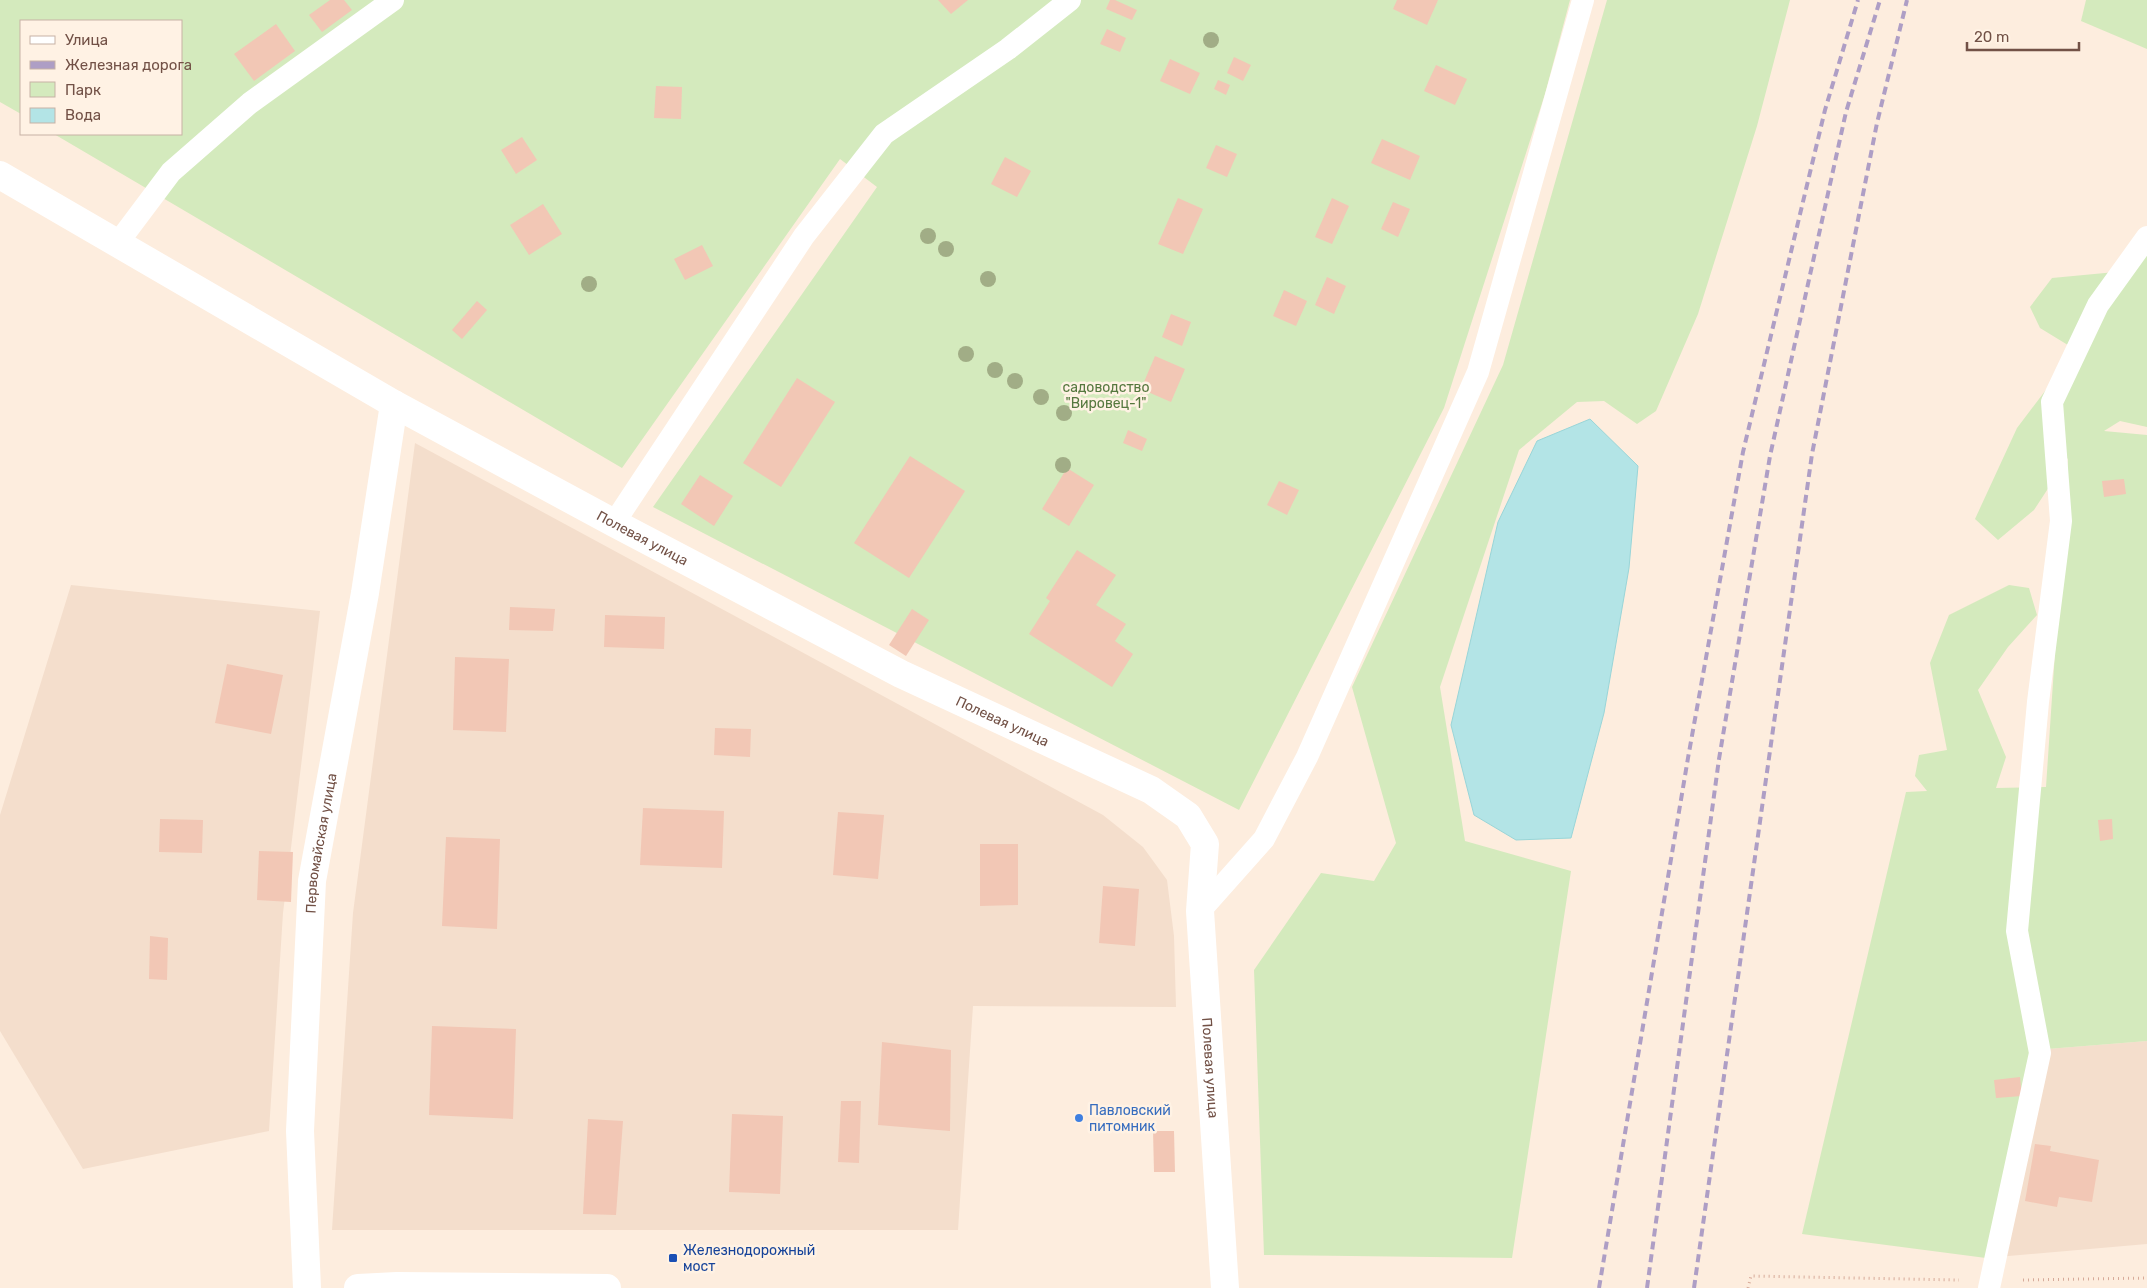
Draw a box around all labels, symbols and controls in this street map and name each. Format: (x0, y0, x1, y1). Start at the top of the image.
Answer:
legend (20, 20, 182, 135)
scale bar (1967, 20, 2080, 52)
text: 20 m (1974, 28, 2009, 46)
text: Улица (65, 31, 108, 49)
text: Железная дорога (65, 56, 192, 74)
text: Парк (65, 81, 101, 99)
text: Вода (65, 106, 101, 124)
park label: садоводство "Вировец-1" (1063, 379, 1149, 412)
street label: Полевая улица (594, 507, 691, 569)
street label: Полевая улица (953, 693, 1052, 750)
street label: Первомайская улица (302, 772, 341, 914)
street label: Полевая улица (1198, 1017, 1222, 1119)
place label: Павловский питомник (1089, 1102, 1171, 1135)
marker: Павловский питомник (1073, 1112, 1085, 1124)
place label: Железнодорожный мост (683, 1242, 815, 1275)
marker: Железнодорожный мост (667, 1252, 679, 1264)

